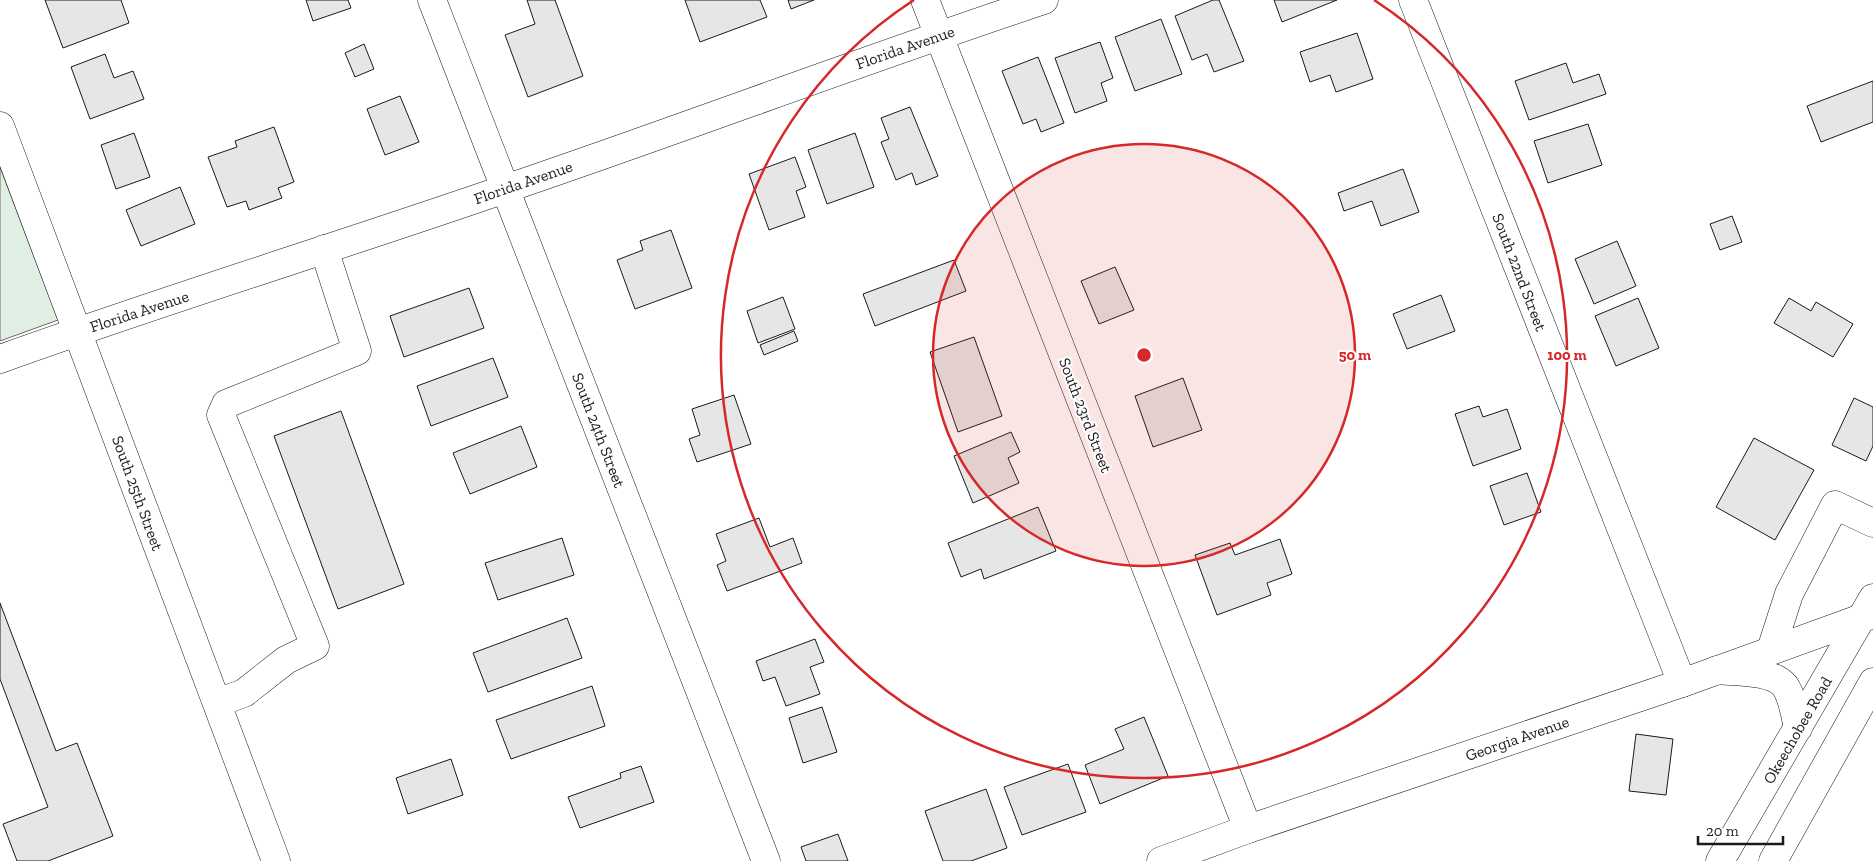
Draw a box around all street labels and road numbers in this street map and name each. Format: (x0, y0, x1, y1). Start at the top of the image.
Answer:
street label: Florida Avenue (853, 22, 957, 73)
street label: Florida Avenue (471, 157, 575, 208)
street label: South 22nd Street (1488, 211, 1551, 334)
street label: Florida Avenue (87, 287, 191, 336)
street label: South 23rd Street (1055, 355, 1116, 475)
street label: South 24th Street (568, 370, 629, 490)
street label: South 25th Street (108, 433, 167, 553)
street label: Okeechobee Road (1759, 673, 1836, 787)
street label: Georgia Avenue (1463, 712, 1571, 765)

